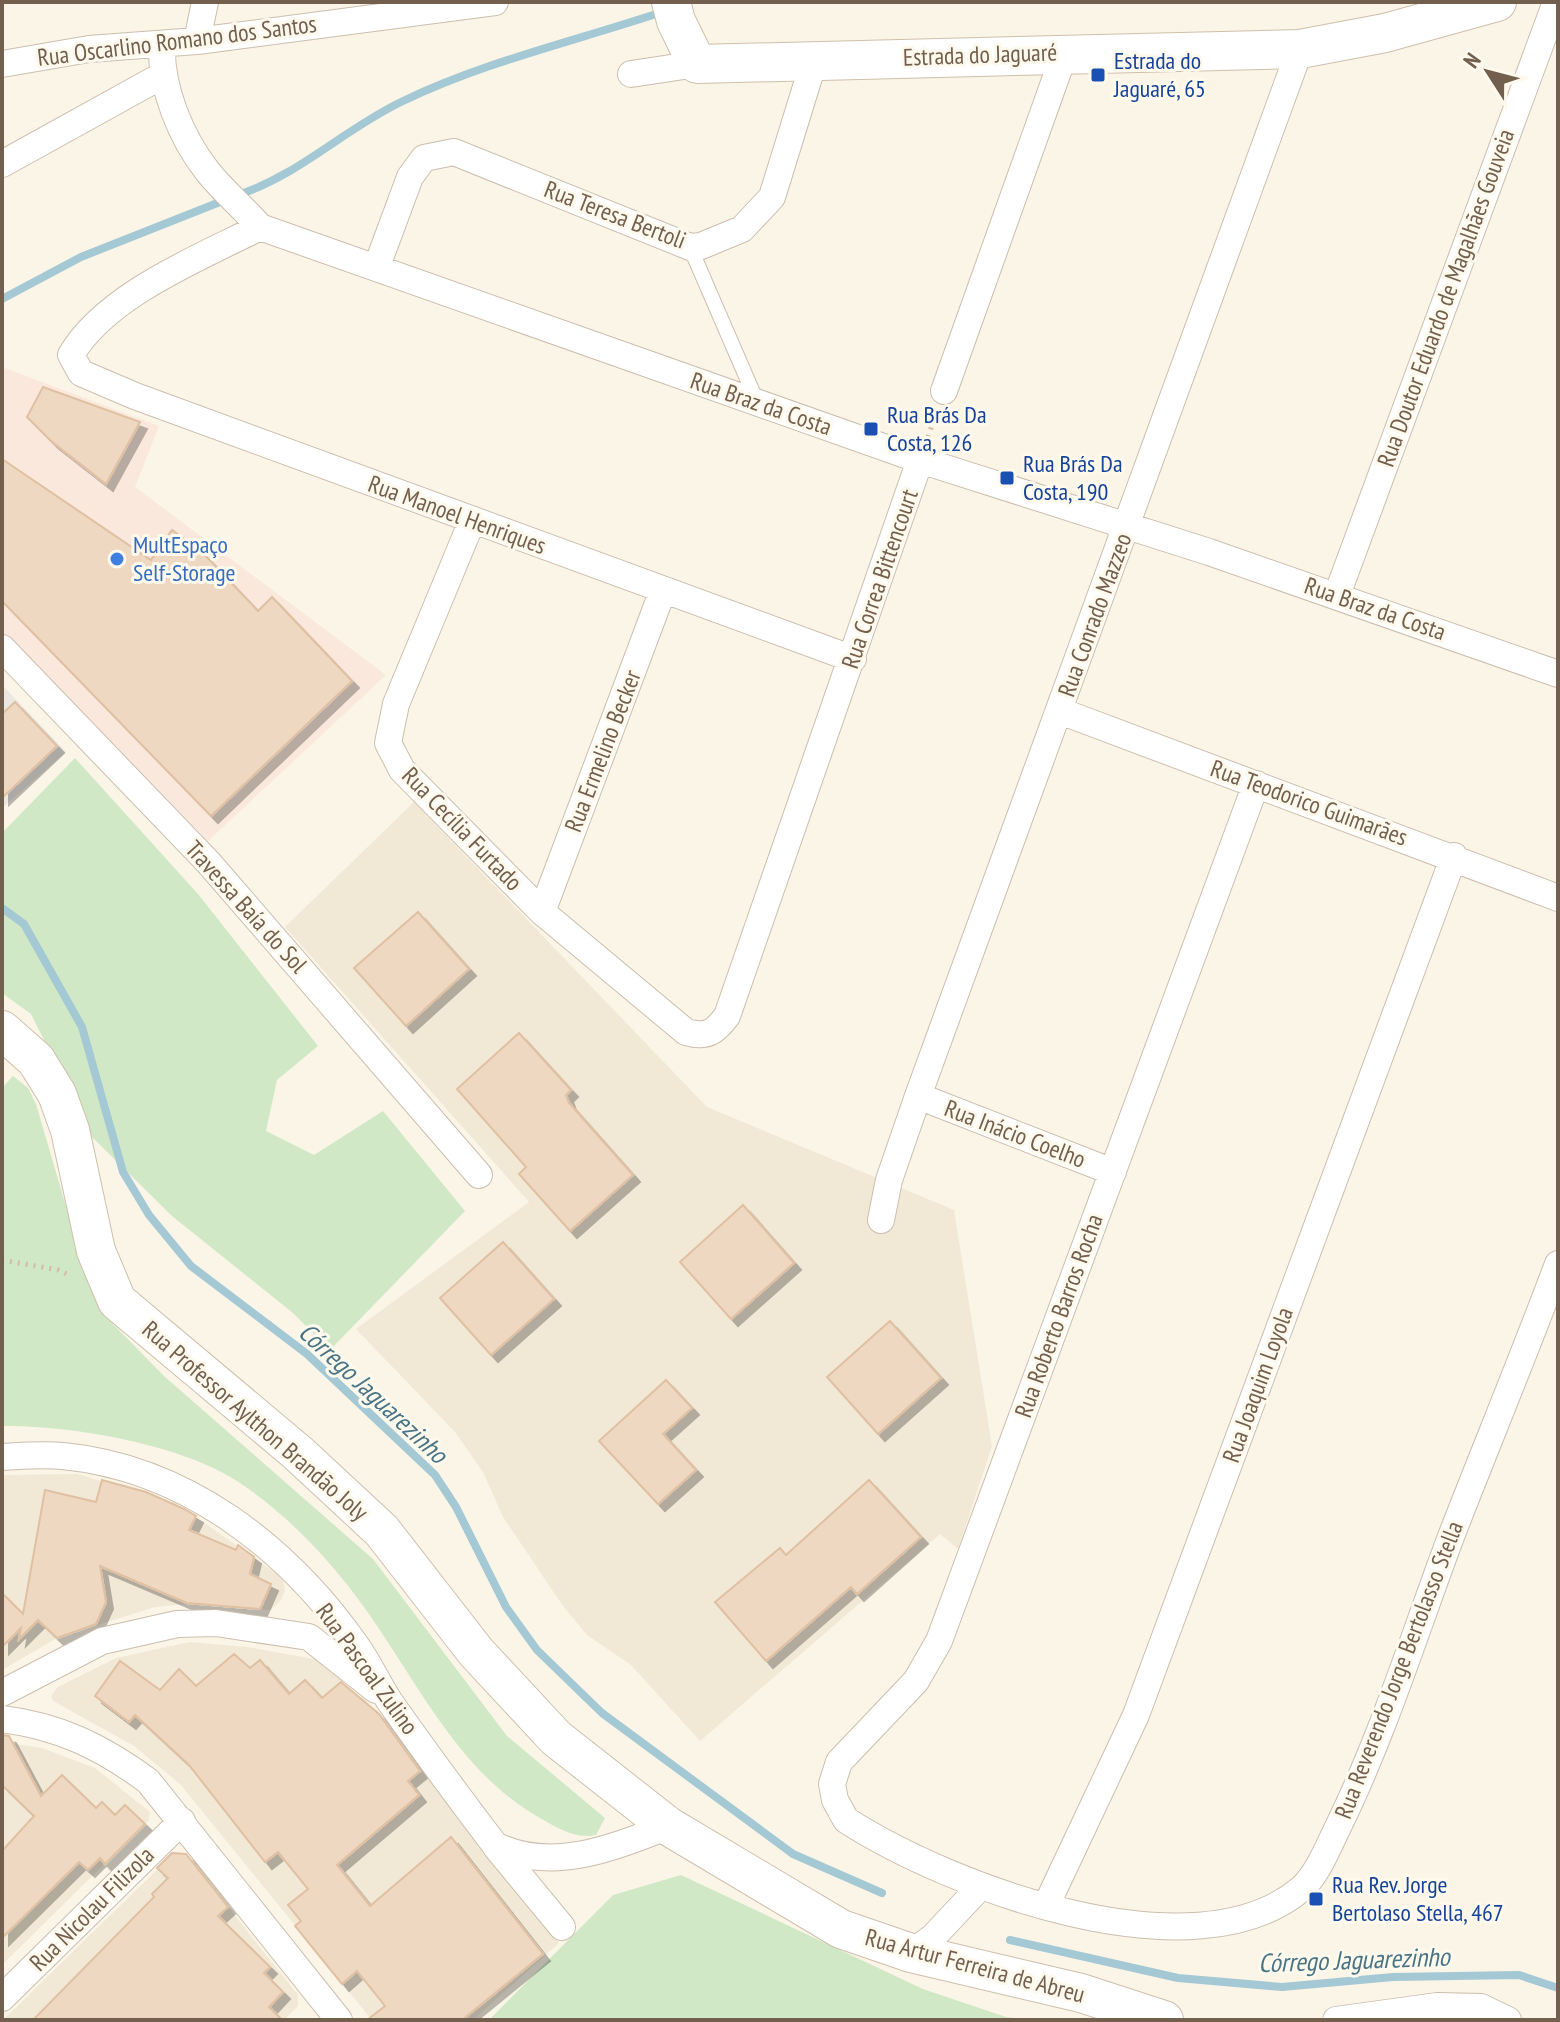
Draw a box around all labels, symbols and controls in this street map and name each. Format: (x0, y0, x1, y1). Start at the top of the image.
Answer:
street label: Rua Oscarlino Romano dos Santos (36, 8, 318, 73)
north arrow (1448, 32, 1528, 112)
street label: Estrada do Jaguaré (902, 36, 1058, 73)
place label: Estrada do Jaguaré, 65 (1113, 45, 1206, 104)
text: N (1457, 47, 1487, 73)
marker: Estrada do Jaguaré, 65 (1089, 66, 1107, 84)
street label: Rua Doutor Eduardo de Magalhães Gouveia (1370, 125, 1521, 471)
street label: Rua Teresa Bertoli (540, 173, 690, 256)
street label: Rua Braz da Costa (686, 365, 836, 442)
place label: Rua Brás Da Costa, 126 (887, 399, 987, 458)
marker: Rua Brás Da Costa, 126 (862, 420, 880, 438)
place label: Rua Brás Da Costa, 190 (1023, 448, 1123, 507)
street label: Rua Manoel Henriques (364, 468, 550, 561)
marker: Rua Brás Da Costa, 190 (998, 469, 1016, 487)
street label: Rua Correa Bittencourt (834, 485, 925, 673)
place label: MultEspaço Self-Storage (133, 529, 235, 588)
street label: Rua Conrado Mazzeo (1051, 529, 1138, 701)
marker: MultEspaço Self-Storage (108, 550, 126, 568)
street label: Rua Braz da Costa (1300, 570, 1450, 647)
street label: Rua Ermelino Becker (557, 665, 648, 836)
street label: Rua Teodorico Guimarães (1206, 753, 1412, 853)
street label: Rua Cecília Furtado (396, 760, 529, 897)
street label: Travessa Baía do Sol (179, 834, 314, 980)
street label: Rua Inácio Coelho (940, 1092, 1090, 1175)
street label: Rua Roberto Barros Rocha (1007, 1210, 1110, 1422)
street label: Rua Joaquim Loyola (1215, 1303, 1300, 1467)
street label: Rua Professor Aylthon Brandão Joly (136, 1314, 375, 1527)
water label: Córrego Jaguarezinho (292, 1315, 456, 1471)
street label: Rua Reverendo Jorge Bertolasso Stella (1327, 1517, 1470, 1823)
street label: Rua Pascoal Zulino (309, 1597, 426, 1741)
street label: Rua Nicolau Filizola (23, 1840, 161, 1978)
place label: Rua Rev. Jorge Bertolaso Stella, 467 (1332, 1869, 1504, 1928)
marker: Rua Rev. Jorge Bertolaso Stella, 467 (1307, 1890, 1325, 1908)
street label: Rua Artur Ferreira de Abreu (862, 1921, 1088, 2010)
water label: Córrego Jaguarezinho (1258, 1940, 1452, 1979)

